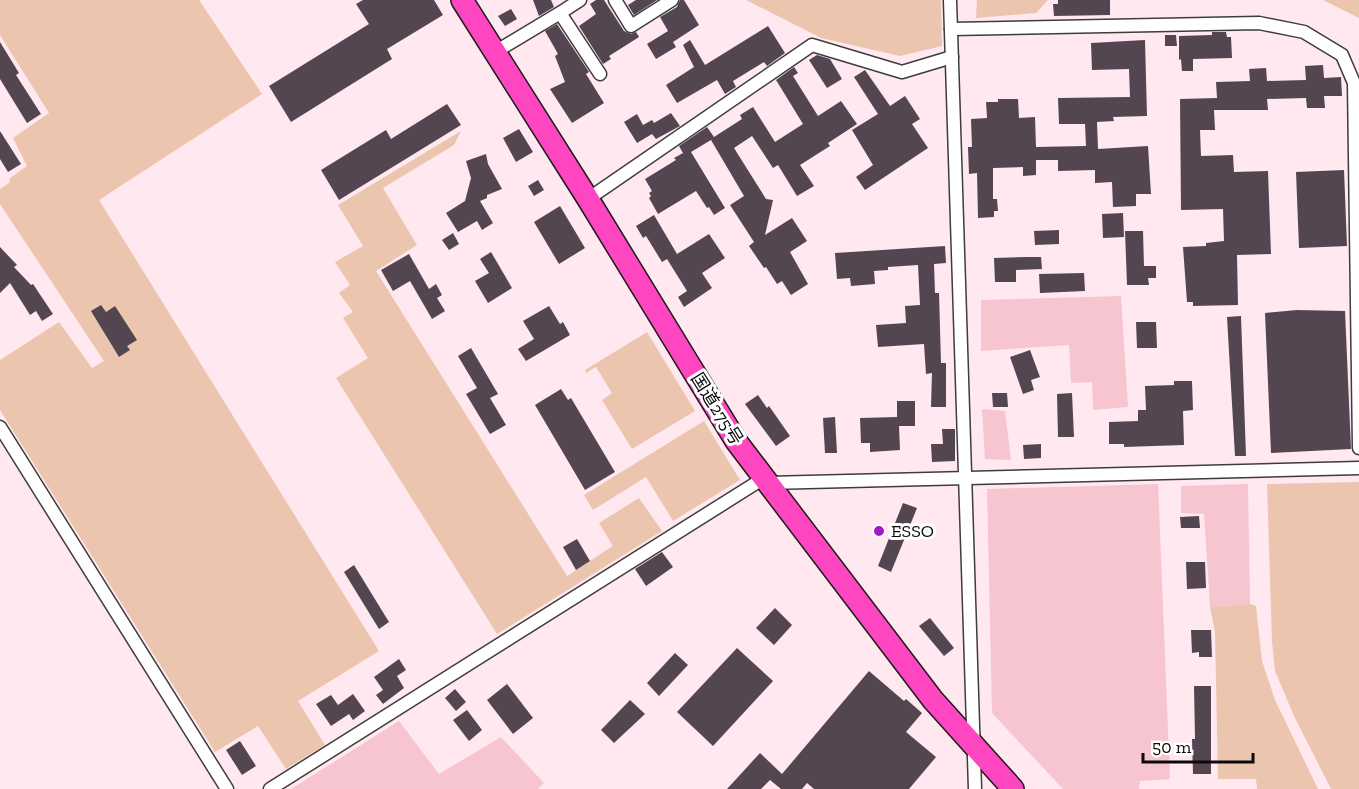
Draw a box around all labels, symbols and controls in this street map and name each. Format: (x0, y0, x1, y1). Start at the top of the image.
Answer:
street label: 国道275号 (686, 369, 748, 449)
place label: ESSO (891, 520, 934, 542)
marker: ESSO (872, 524, 886, 538)
scale bar (1143, 726, 1252, 764)
text: 50 m (1152, 736, 1192, 758)

